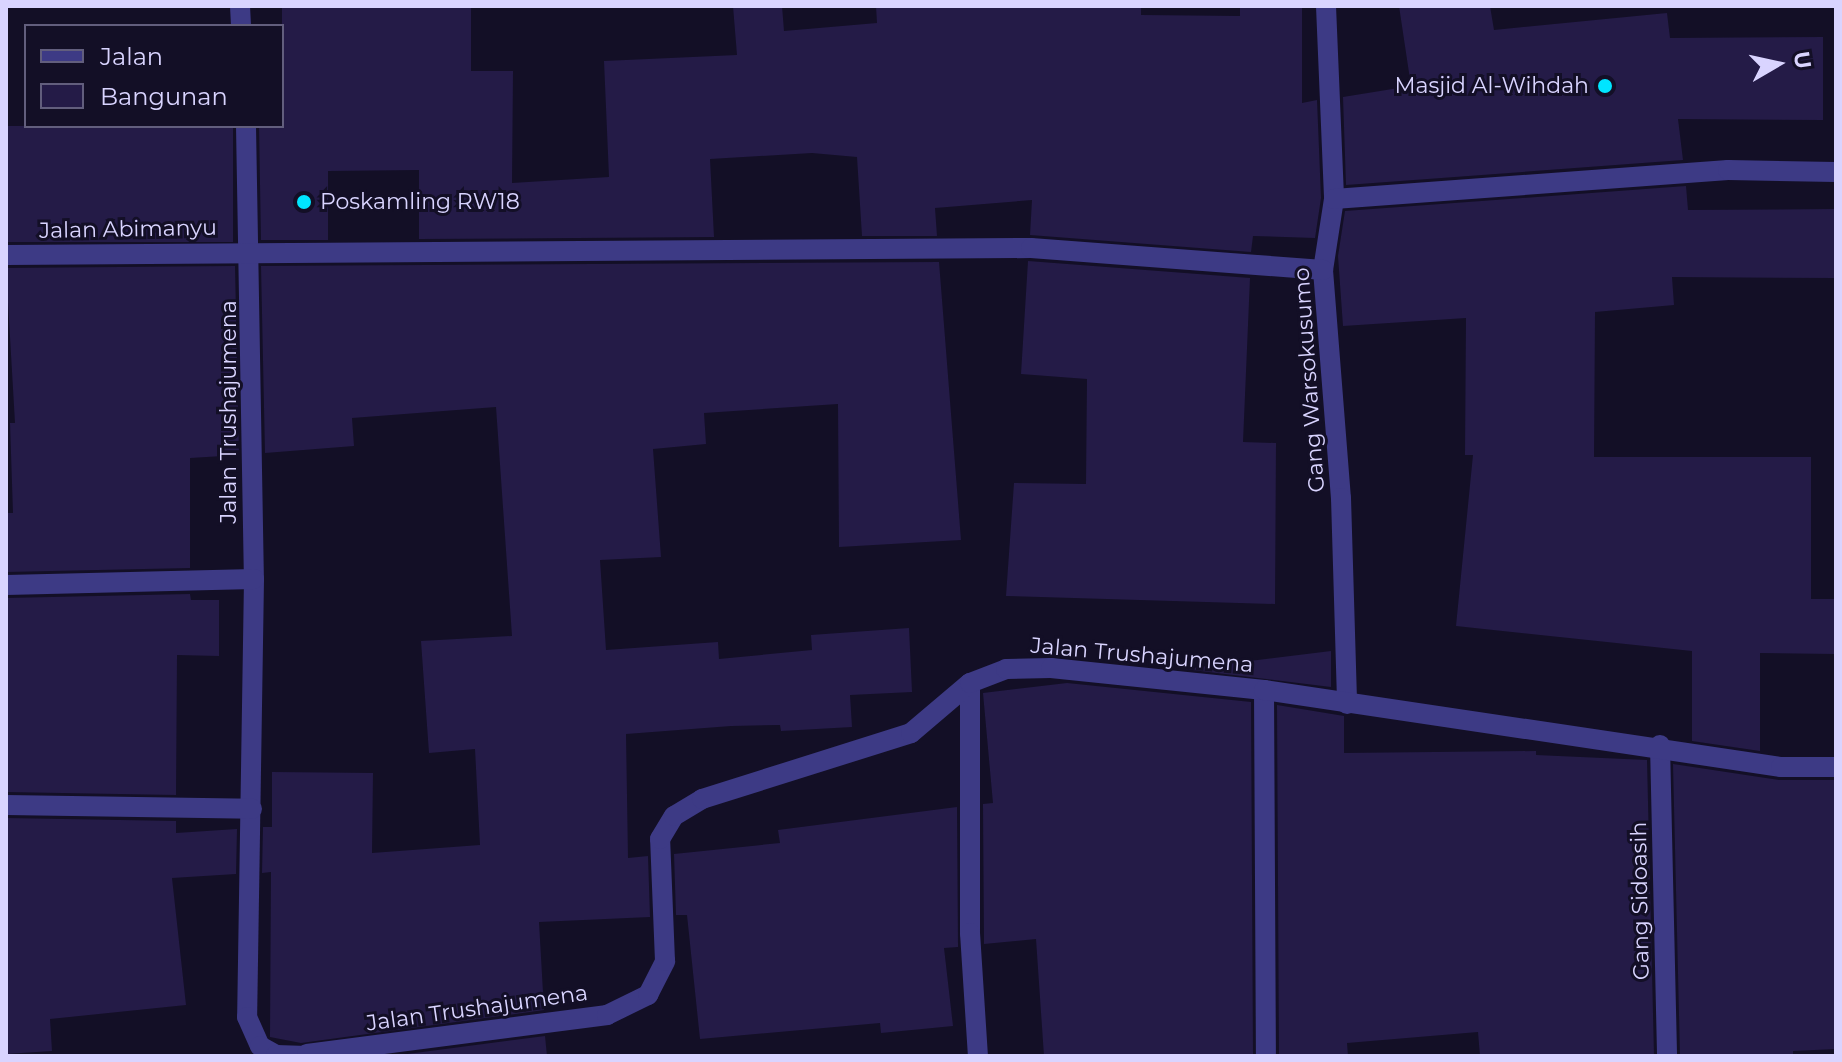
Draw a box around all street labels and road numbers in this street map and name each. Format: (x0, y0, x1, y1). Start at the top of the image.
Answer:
street label: Jalan Abimanyu (39, 214, 217, 244)
street label: Gang Warsokusumo (1288, 267, 1330, 493)
street label: Jalan Trushajumena (216, 300, 242, 524)
street label: Jalan Trushajumena (1030, 632, 1254, 678)
street label: Gang Sidoasih (1625, 822, 1655, 980)
street label: Jalan Trushajumena (365, 979, 589, 1037)

